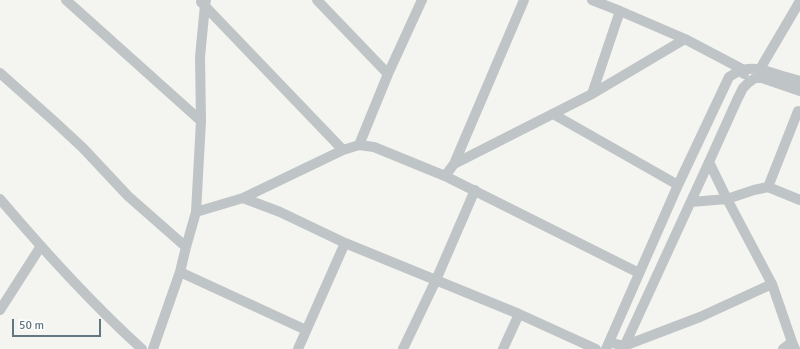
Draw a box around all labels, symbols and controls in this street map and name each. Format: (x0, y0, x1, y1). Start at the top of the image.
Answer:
scale bar (14, 311, 103, 337)
text: 50 m (19, 318, 44, 333)

